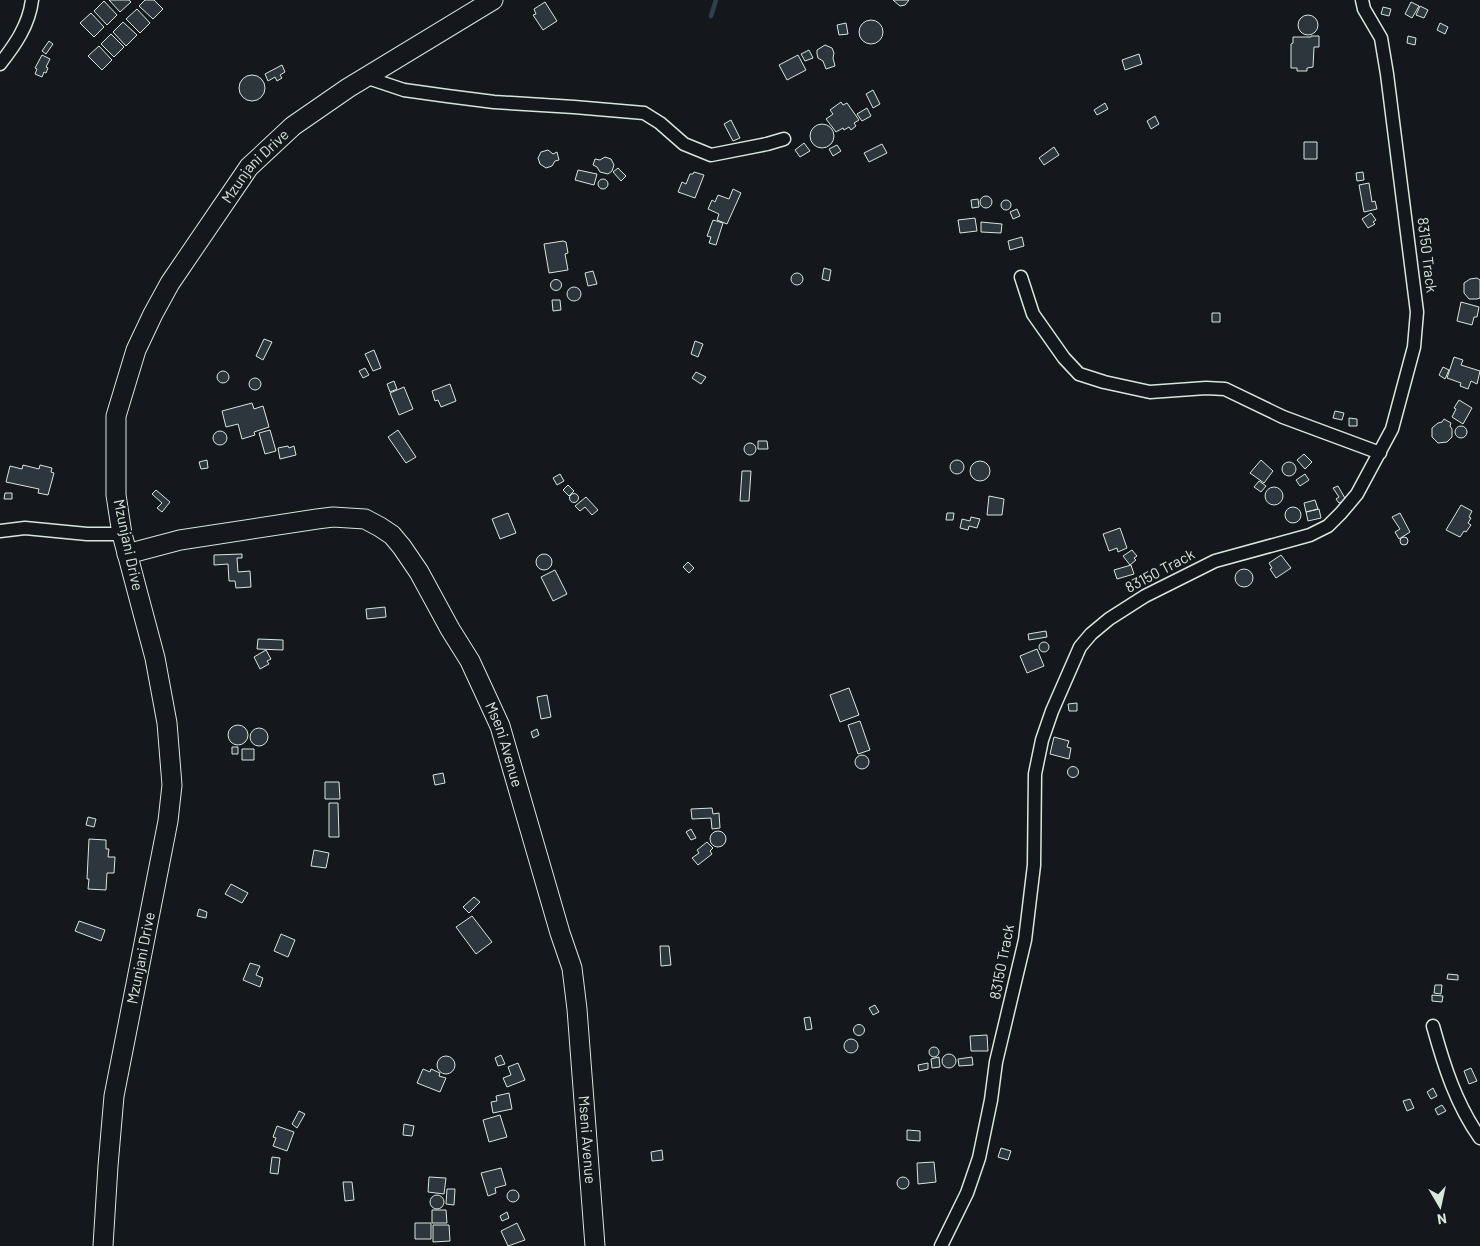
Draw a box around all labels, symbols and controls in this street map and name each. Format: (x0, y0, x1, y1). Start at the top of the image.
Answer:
street label: Mzunjani Drive (217, 125, 292, 206)
street label: 83150 Track (1414, 216, 1442, 294)
street label: Mzunjani Drive (110, 497, 147, 592)
street label: 83150 Track (1122, 544, 1198, 596)
street label: Mseni Avenue (482, 699, 527, 789)
street label: Mzunjani Drive (122, 910, 158, 1005)
street label: 83150 Track (985, 922, 1017, 1001)
street label: Mseni Avenue (576, 1095, 600, 1184)
north arrow (1415, 1181, 1465, 1231)
text: N (1436, 1210, 1448, 1228)

